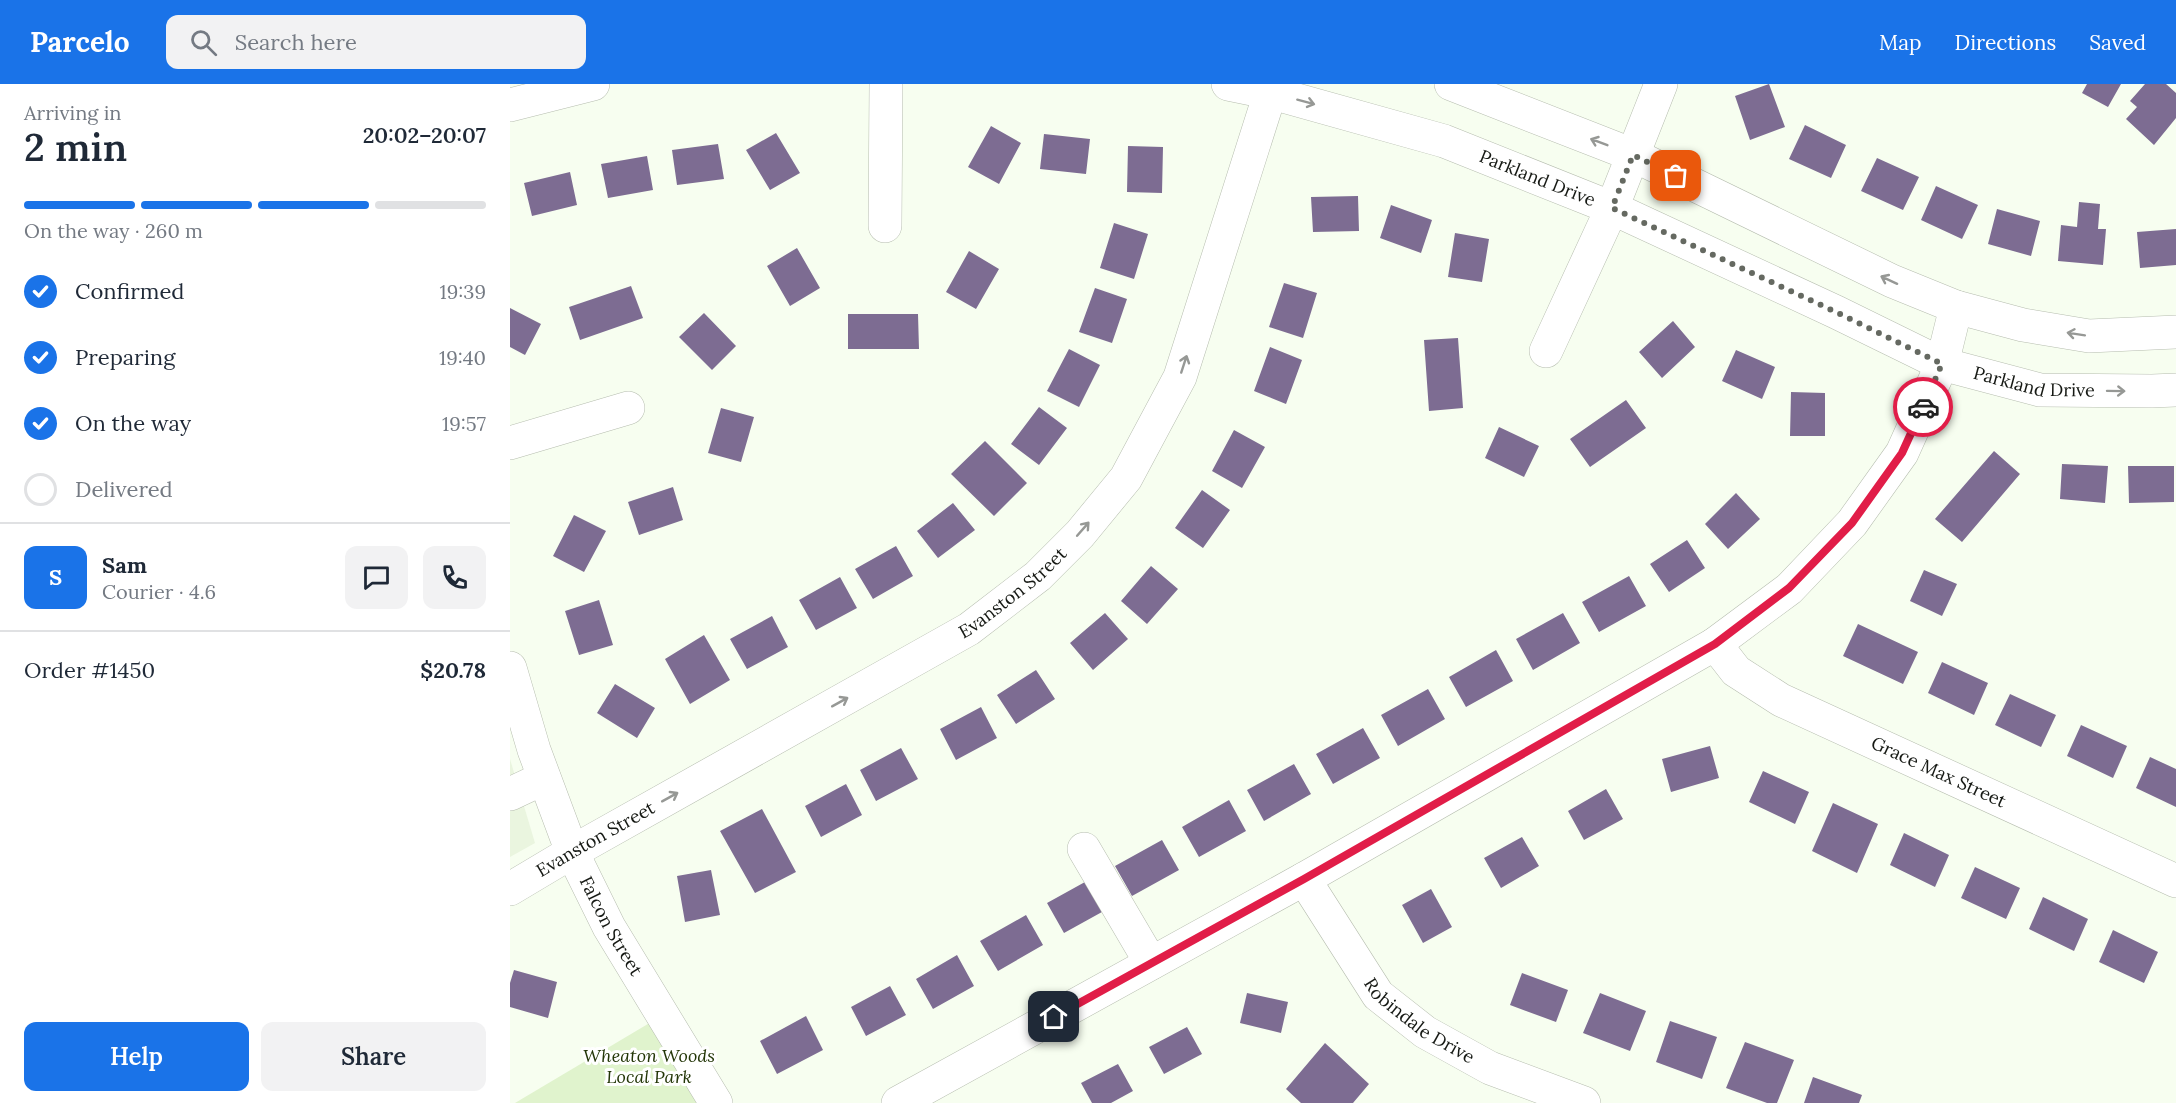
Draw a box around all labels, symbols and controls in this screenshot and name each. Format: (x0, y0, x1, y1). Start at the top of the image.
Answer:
search box (166, 15, 586, 69)
text: Parcelo (30, 24, 130, 60)
icon: search (187, 26, 220, 59)
text: Search here (235, 28, 357, 56)
text: Map (1879, 29, 1922, 56)
text: Directions (1955, 29, 2056, 56)
text: Saved (2089, 29, 2146, 56)
one-way arrow (1296, 97, 1315, 109)
text: Arriving in (24, 100, 121, 125)
text: 20:02–20:07 (363, 121, 486, 149)
text: 2 min (24, 122, 127, 172)
one-way arrow (1591, 136, 1609, 147)
street label: Parkland Drive (1476, 144, 1599, 211)
pin (1650, 150, 1701, 201)
icon: bag (1659, 159, 1692, 192)
text: On the way · 260 m (24, 218, 203, 243)
one-way arrow (1881, 273, 1899, 285)
icon: check (24, 275, 57, 308)
text: Confirmed (75, 277, 184, 305)
text: 19:39 (439, 279, 486, 304)
one-way arrow (2066, 328, 2086, 339)
icon: check (24, 341, 57, 374)
text: Preparing (75, 343, 175, 371)
text: 19:40 (439, 345, 486, 370)
one-way arrow (1179, 355, 1190, 374)
street label: Parkland Drive (1971, 361, 2095, 402)
courier (1893, 377, 1953, 437)
one-way arrow (2105, 385, 2125, 397)
icon: car (1907, 391, 1940, 424)
icon: check (24, 407, 57, 440)
text: On the way (75, 409, 191, 437)
text: 19:57 (442, 411, 486, 436)
text: Delivered (75, 475, 173, 503)
one-way arrow (1076, 522, 1090, 537)
street label: Evanston Street (954, 542, 1071, 643)
button: chat (345, 546, 408, 609)
button: phone (423, 546, 486, 609)
text: Sam (102, 551, 147, 579)
text: S (49, 563, 62, 591)
text: Courier · 4.6 (102, 579, 216, 604)
text: Order #1450 (24, 656, 155, 684)
text: $20.78 (420, 656, 486, 684)
one-way arrow (831, 695, 848, 707)
street label: Grace Max Street (1868, 731, 2010, 813)
one-way arrow (661, 791, 678, 803)
street label: Evanston Street (532, 796, 659, 882)
street label: Falcon Street (575, 872, 648, 980)
street label: Robindale Drive (1359, 973, 1479, 1068)
pin (1028, 991, 1079, 1042)
icon: home (1037, 1000, 1070, 1033)
button: Help (24, 1022, 249, 1091)
button: Share (261, 1022, 486, 1091)
park label: Wheaton Woods Local Park (583, 1044, 715, 1088)

